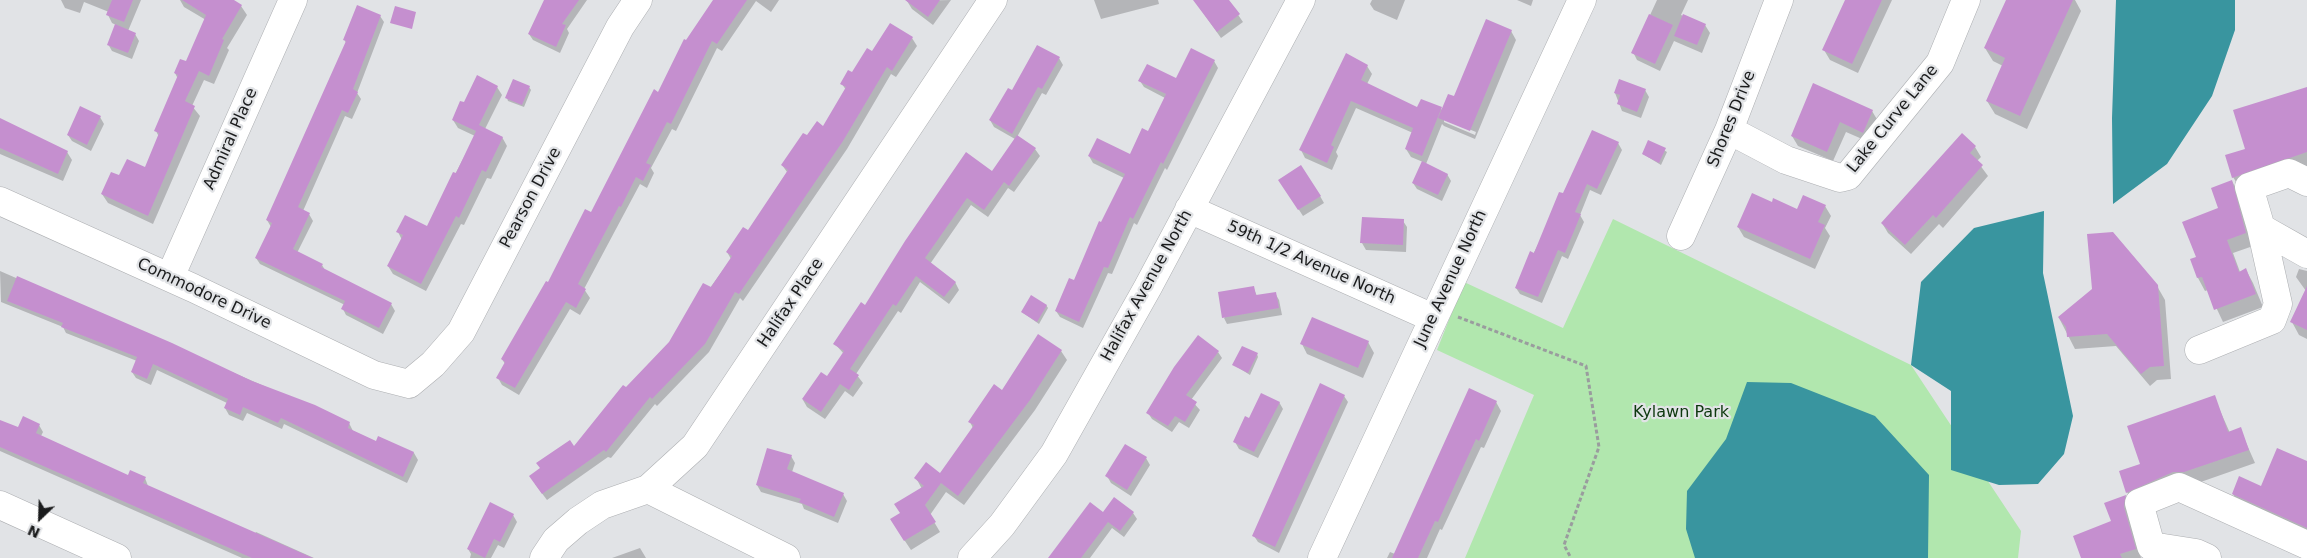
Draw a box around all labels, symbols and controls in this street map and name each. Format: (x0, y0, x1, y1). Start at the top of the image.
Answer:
street label: Lake Curve Lane (1844, 61, 1942, 177)
street label: Shores Drive (1704, 68, 1760, 170)
street label: Admiral Place (200, 85, 262, 193)
street label: Pearson Drive (496, 144, 566, 252)
street label: Halifax Avenue North (1097, 207, 1197, 365)
street label: June Avenue North (1411, 207, 1491, 351)
street label: 59th 1/2 Avenue North (1224, 217, 1398, 309)
street label: Commodore Drive (134, 255, 274, 333)
street label: Halifax Place (754, 255, 828, 351)
park label: Kylawn Park (1633, 403, 1729, 423)
north arrow (15, 493, 65, 543)
text: N (25, 522, 43, 541)

